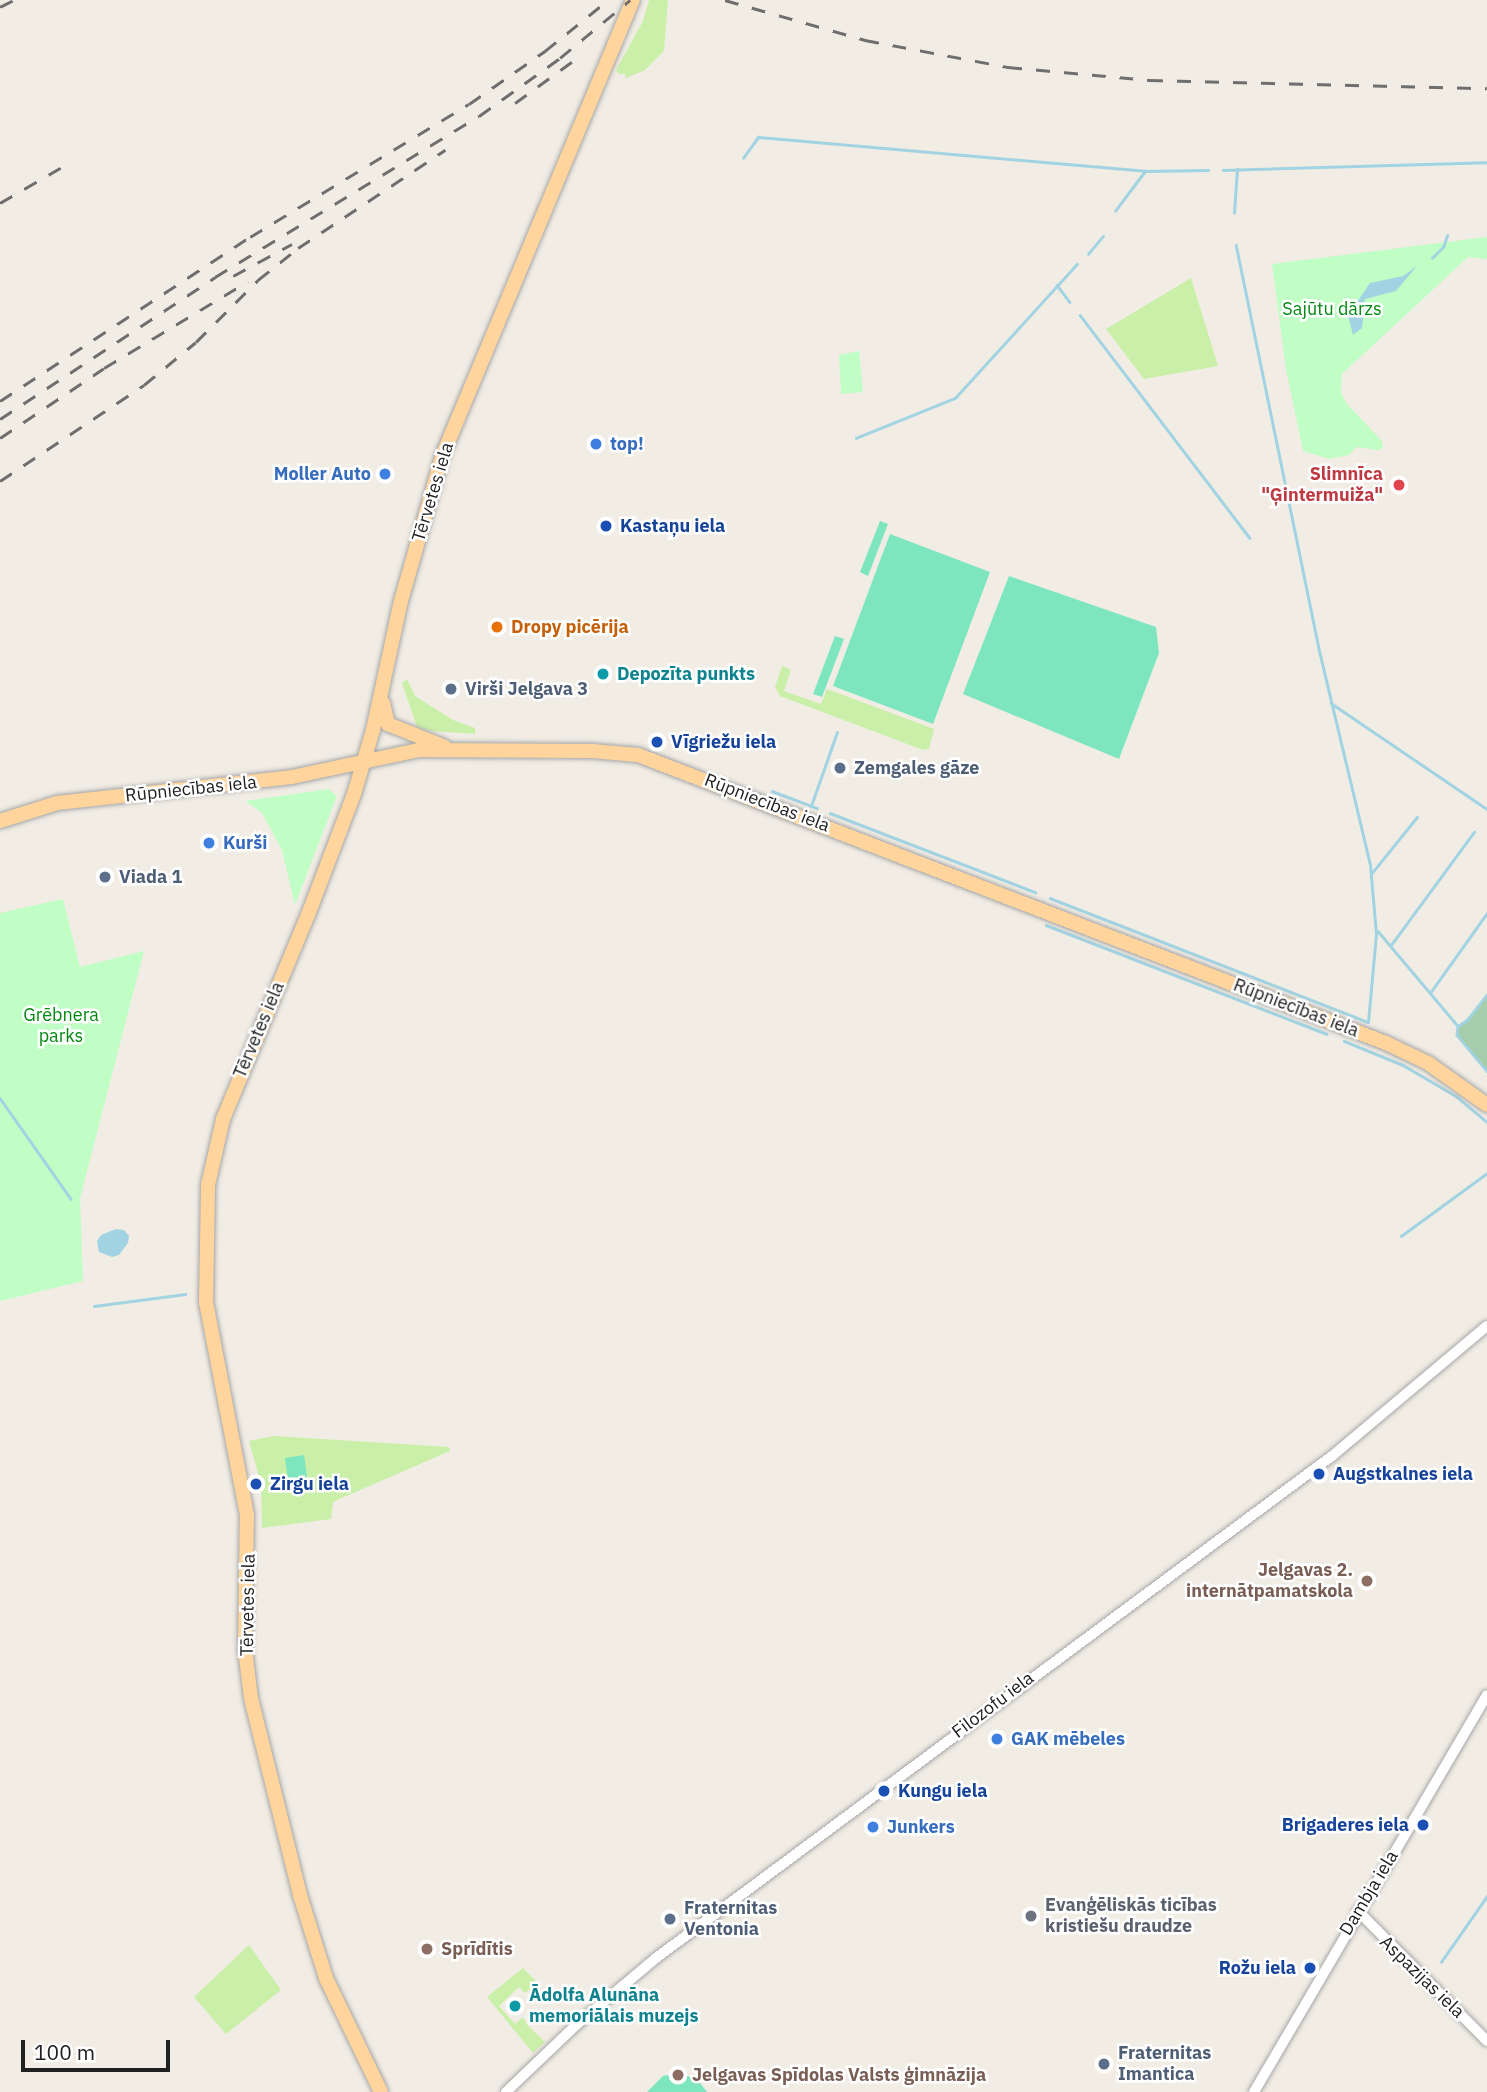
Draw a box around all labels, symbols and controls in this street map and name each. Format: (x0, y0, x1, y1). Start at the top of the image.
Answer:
park label: Sajūtu dārzs (1282, 298, 1382, 320)
place label: top! (610, 433, 644, 455)
marker: top! (588, 436, 604, 452)
street label: Tērvetes iela (408, 440, 458, 544)
place label: Moller Auto (274, 463, 371, 485)
place label: Slimnīca "Ģintermuiža" (1261, 464, 1383, 506)
marker: Moller Auto (377, 466, 393, 482)
marker: Slimnīca "Ģintermuiža" (1389, 475, 1409, 495)
place label: Kastaņu iela (620, 515, 725, 537)
marker: Kastaņu iela (598, 518, 614, 534)
place label: Dropy picērija (511, 616, 629, 638)
marker: Dropy picērija (489, 619, 505, 635)
place label: Depozīta punkts (617, 663, 755, 685)
marker: Depozīta punkts (595, 666, 611, 682)
place label: Virši Jelgava 3 (465, 678, 588, 700)
marker: Virši Jelgava 3 (443, 681, 459, 697)
place label: Vīgriežu iela (671, 731, 776, 753)
marker: Vīgriežu iela (649, 734, 665, 750)
place label: Zemgales gāze (854, 757, 979, 779)
marker: Zemgales gāze (832, 760, 848, 776)
street label: Rūpniecības iela (701, 769, 833, 837)
street label: Rūpniecības iela (124, 771, 258, 807)
place label: Kurši (223, 832, 267, 854)
marker: Kurši (201, 835, 217, 851)
place label: Viada 1 (119, 866, 182, 888)
marker: Viada 1 (97, 869, 113, 885)
street label: Rūpniecības iela (1230, 974, 1362, 1042)
street label: Tērvetes iela (229, 979, 289, 1081)
park label: Grēbnera parks (23, 1005, 99, 1048)
place label: Augstkalnes iela (1333, 1463, 1473, 1485)
marker: Augstkalnes iela (1311, 1466, 1327, 1482)
place label: Zirgu iela (270, 1473, 349, 1495)
marker: Zirgu iela (248, 1476, 264, 1492)
street label: Tērvetes iela (236, 1554, 260, 1656)
place label: Jelgavas 2. internātpamatskola (1186, 1560, 1353, 1602)
marker: Jelgavas 2. internātpamatskola (1359, 1573, 1375, 1589)
street label: Filozofu iela (948, 1667, 1038, 1743)
place label: GAK mēbeles (1011, 1728, 1125, 1750)
marker: GAK mēbeles (989, 1731, 1005, 1747)
place label: Kungu iela (898, 1780, 987, 1802)
marker: Kungu iela (876, 1783, 892, 1799)
place label: Brigaderes iela (1282, 1814, 1409, 1836)
place label: Junkers (887, 1816, 955, 1838)
marker: Brigaderes iela (1415, 1817, 1431, 1833)
marker: Junkers (865, 1819, 881, 1835)
street label: Dambja iela (1335, 1847, 1403, 1939)
place label: Evanģēliskās ticības kristiešu draudze (1045, 1895, 1217, 1938)
place label: Fraternitas Ventonia (684, 1898, 777, 1940)
marker: Evanģēliskās ticības kristiešu draudze (1023, 1908, 1039, 1924)
marker: Fraternitas Ventonia (662, 1911, 678, 1927)
street label: Aspazijas iela (1375, 1931, 1469, 2023)
place label: Sprīdītis (441, 1938, 513, 1960)
marker: Sprīdītis (419, 1941, 435, 1957)
place label: Rožu iela (1219, 1957, 1296, 1979)
marker: Rožu iela (1302, 1960, 1318, 1976)
place label: Ādolfa Alunāna memoriālais muzejs (529, 1985, 699, 2028)
marker: Ādolfa Alunāna memoriālais muzejs (507, 1998, 523, 2014)
scale bar (24, 2025, 173, 2070)
text: 100 m (34, 2038, 95, 2066)
place label: Fraternitas Imantica (1118, 2043, 1211, 2086)
marker: Fraternitas Imantica (1096, 2056, 1112, 2072)
place label: Jelgavas Spīdolas Valsts ģimnāzija (692, 2064, 986, 2086)
marker: Jelgavas Spīdolas Valsts ģimnāzija (670, 2067, 686, 2083)

